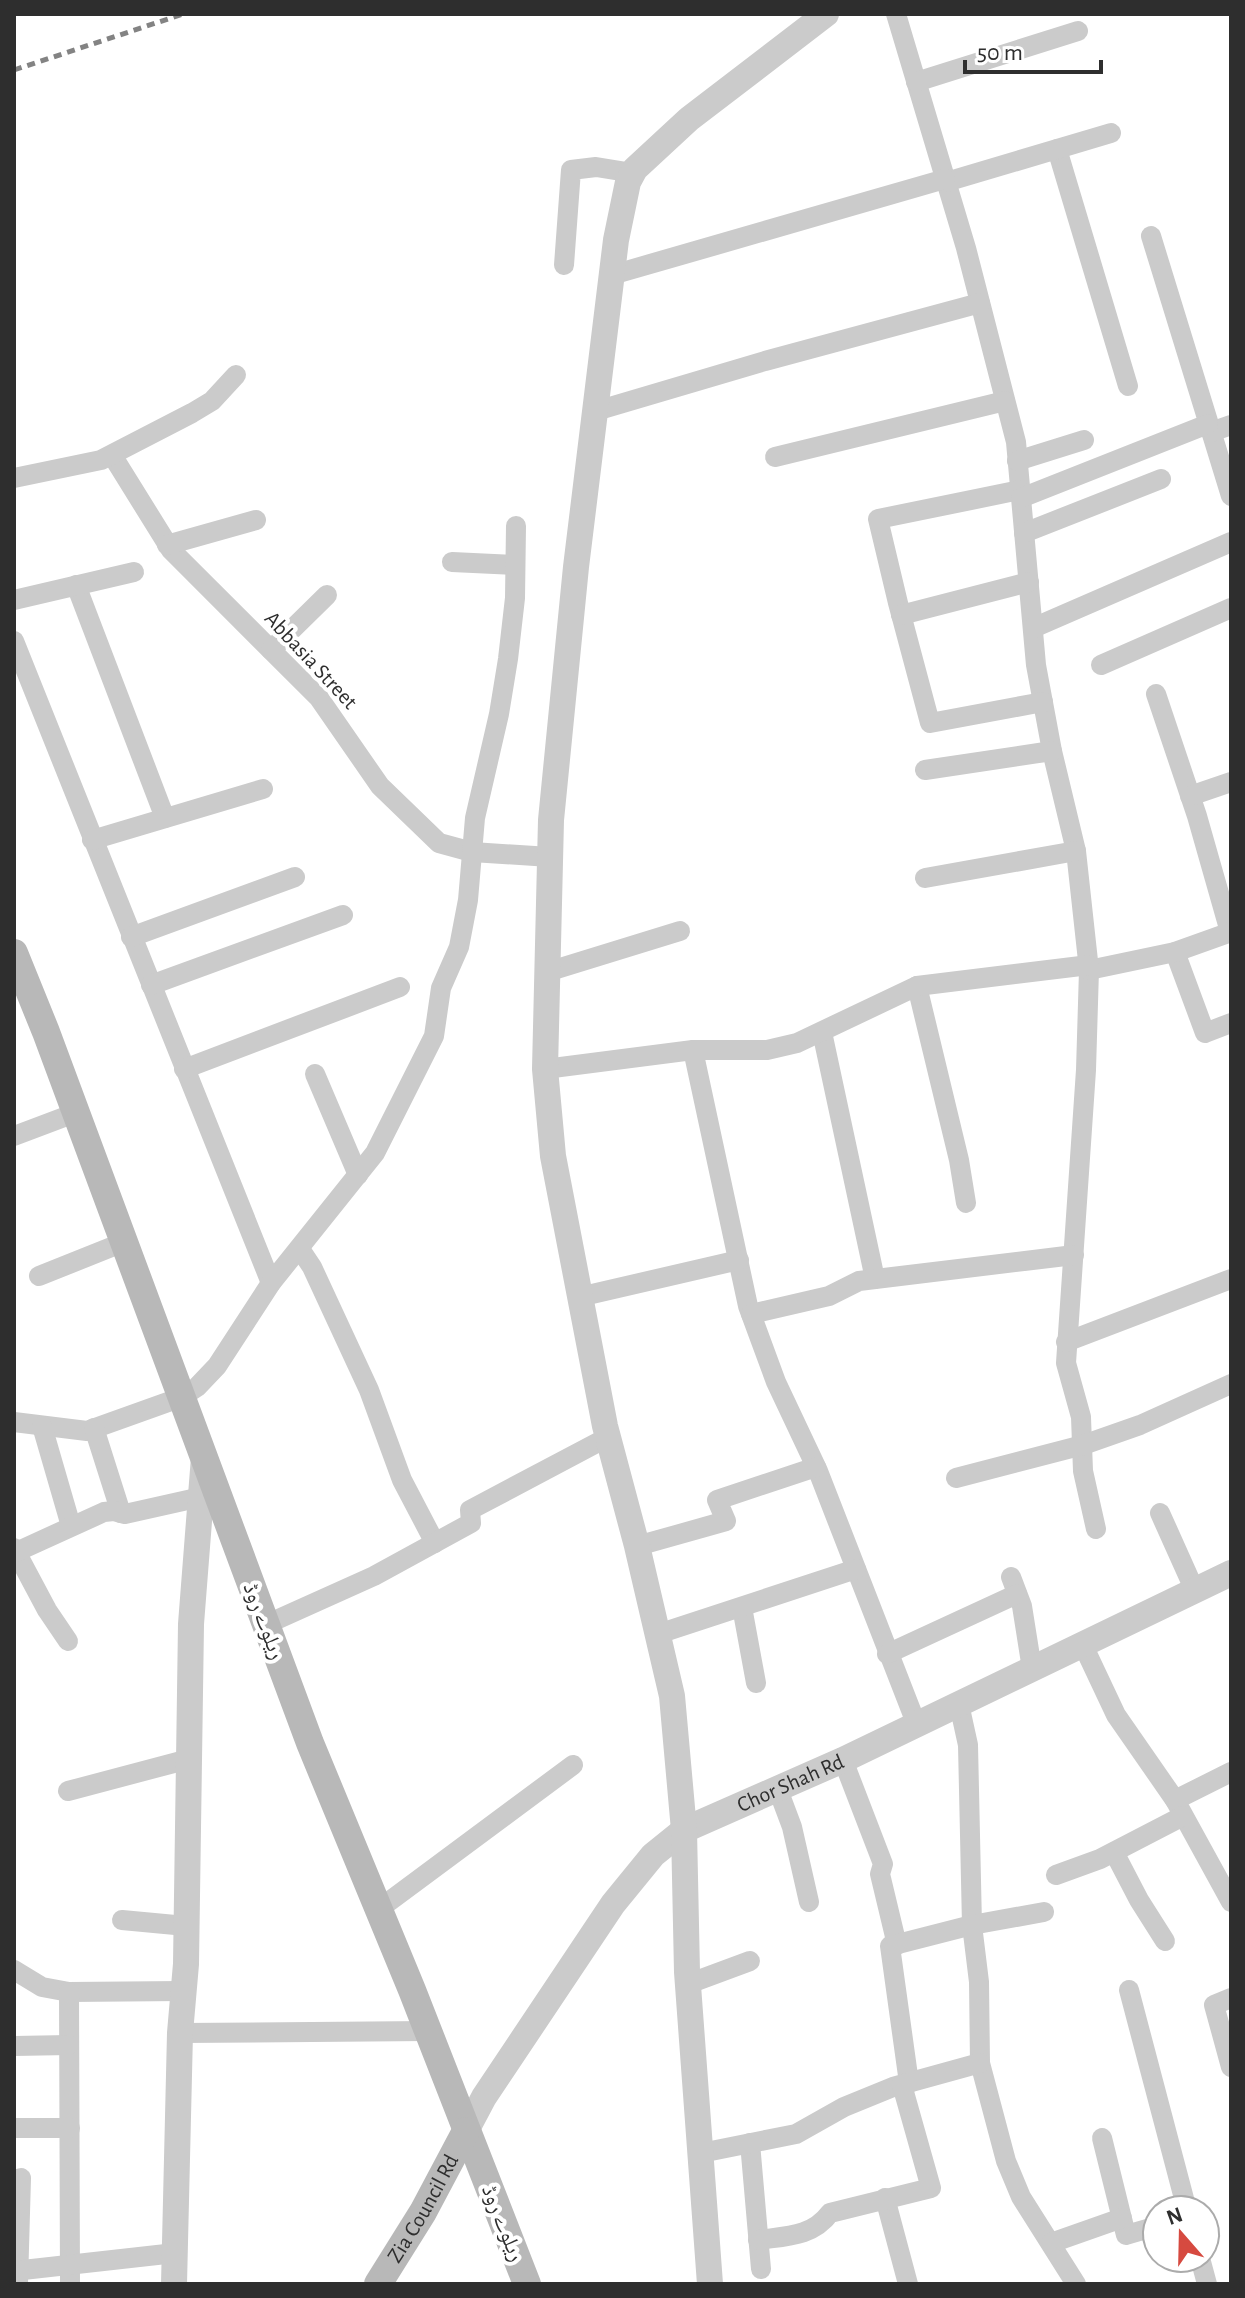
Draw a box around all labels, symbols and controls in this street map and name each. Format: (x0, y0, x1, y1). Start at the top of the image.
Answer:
scale bar (965, 24, 1101, 74)
text: 50 m (977, 41, 1023, 65)
street label: Abbasia Street (260, 607, 362, 713)
street label: ریلوے روڈ (238, 1580, 289, 1663)
street label: Chor Shah Rd (734, 1750, 847, 1816)
street label: Zia Council Rd (383, 2151, 462, 2266)
street label: ریلوے روڈ (477, 2182, 528, 2265)
north arrow (1141, 2194, 1221, 2274)
text: N (1164, 2203, 1185, 2229)

